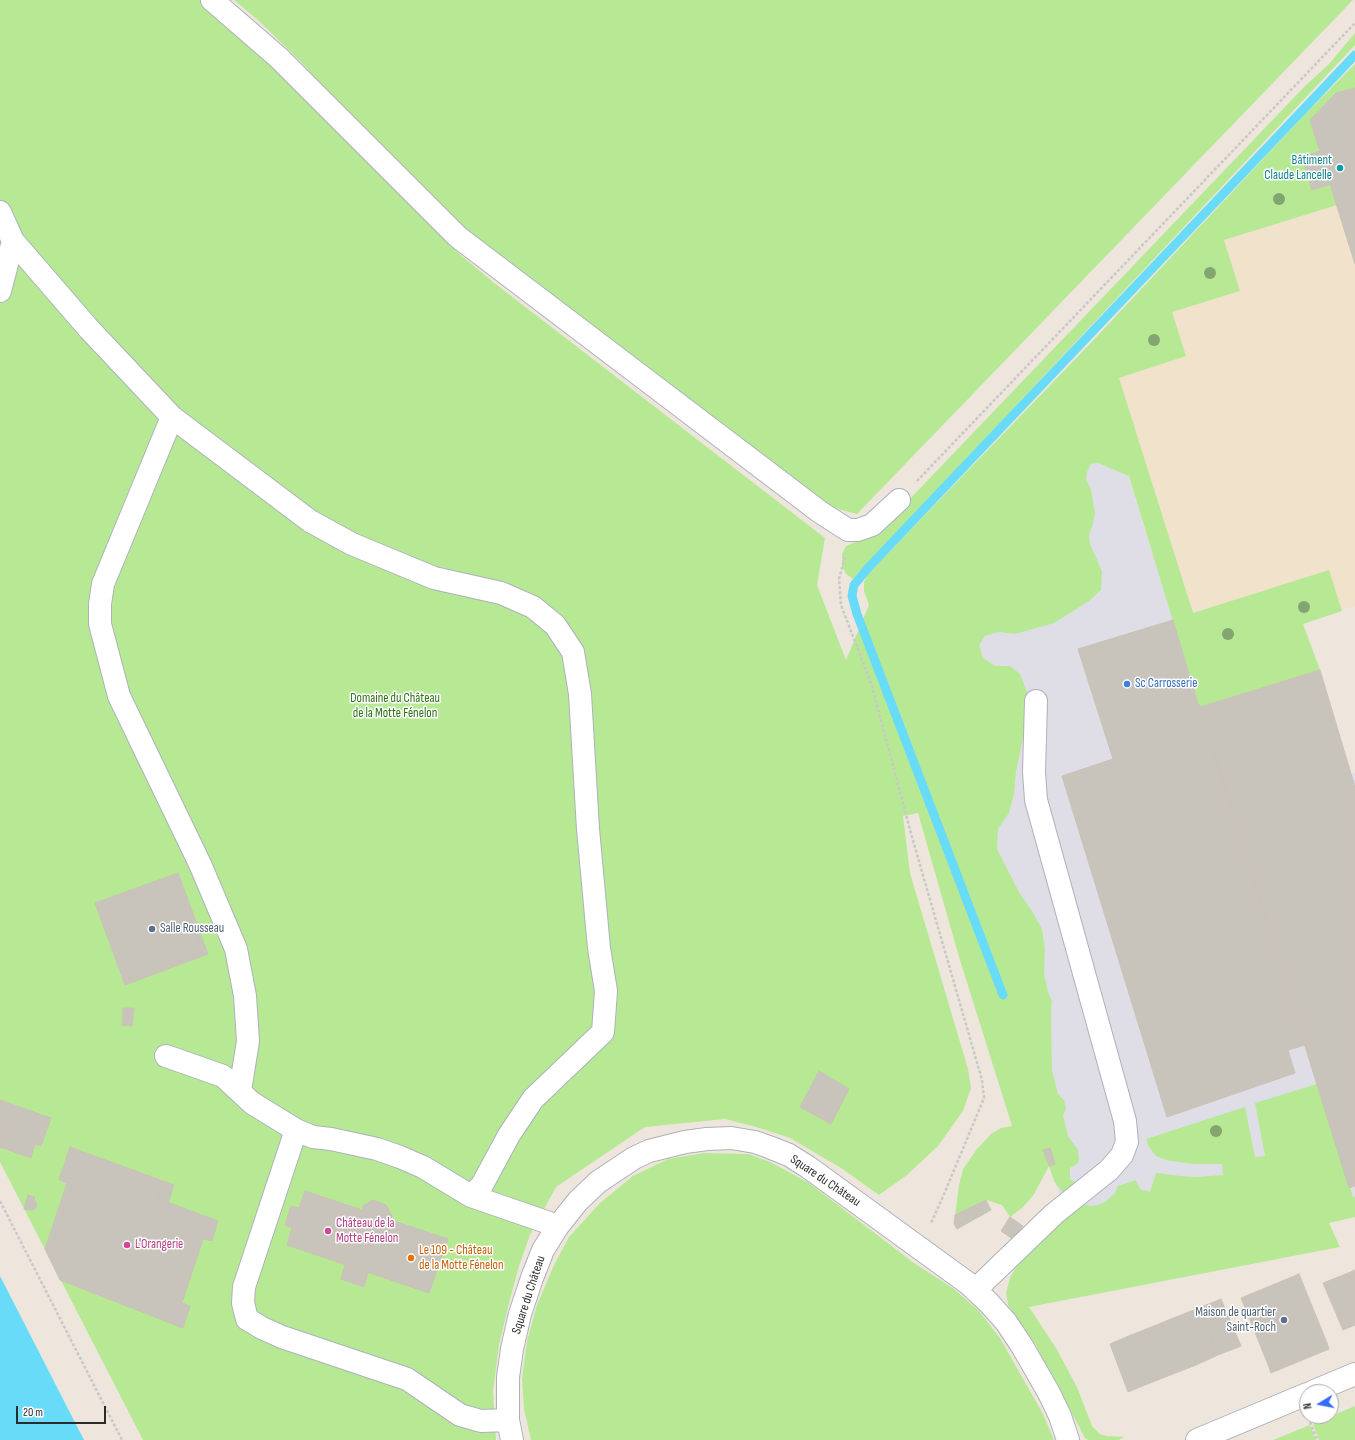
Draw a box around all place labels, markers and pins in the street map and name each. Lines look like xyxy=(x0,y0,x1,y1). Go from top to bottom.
place label: Bâtiment Claude Lancelle xyxy=(1264,153,1332,184)
marker: Bâtiment Claude Lancelle xyxy=(1335,163,1345,173)
place label: Sc Carrosserie xyxy=(1135,676,1197,692)
marker: Sc Carrosserie xyxy=(1122,679,1132,689)
place label: Salle Rousseau xyxy=(160,921,224,937)
marker: Salle Rousseau xyxy=(147,924,157,934)
place label: Château de la Motte Fénelon xyxy=(336,1216,398,1247)
marker: Château de la Motte Fénelon xyxy=(323,1226,333,1236)
place label: L'Orangerie xyxy=(135,1237,183,1253)
marker: L'Orangerie xyxy=(122,1240,132,1250)
place label: Le 109 - Château de la Motte Fénelon xyxy=(419,1243,504,1274)
marker: Le 109 - Château de la Motte Fénelon xyxy=(406,1253,416,1263)
place label: Maison de quartier Saint-Roch xyxy=(1195,1305,1276,1336)
marker: Maison de quartier Saint-Roch xyxy=(1279,1315,1289,1325)

